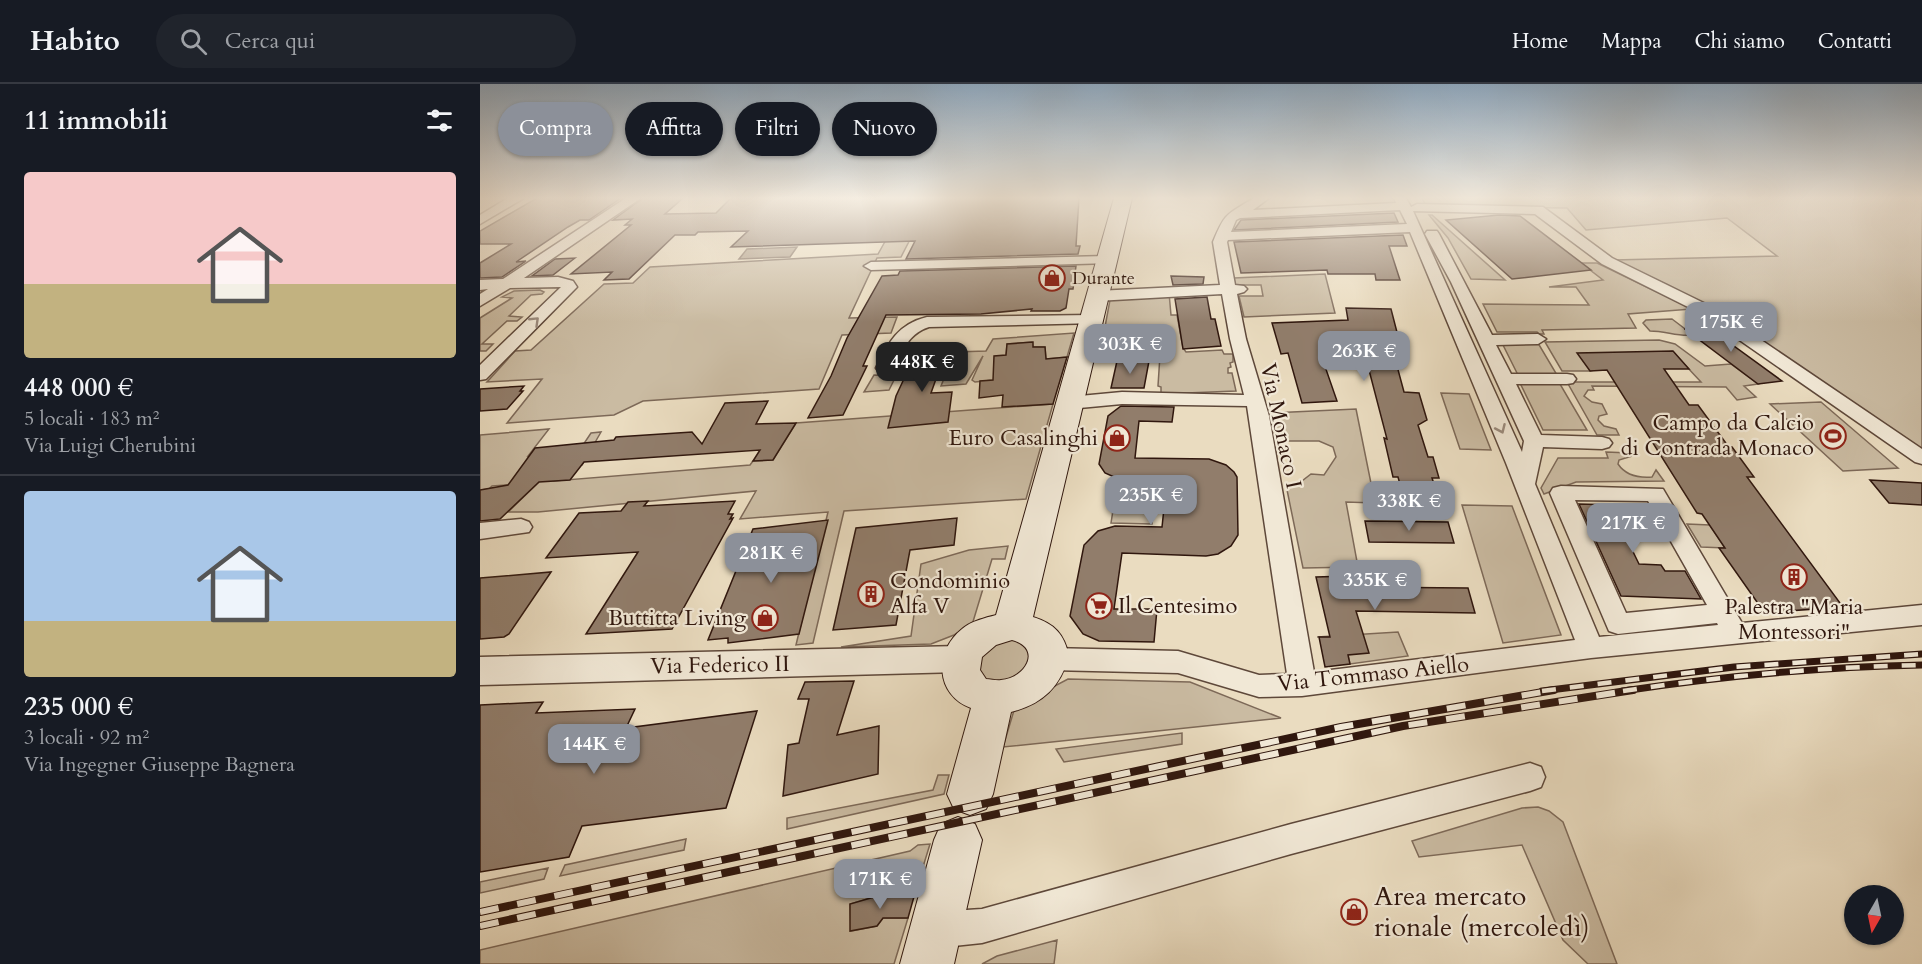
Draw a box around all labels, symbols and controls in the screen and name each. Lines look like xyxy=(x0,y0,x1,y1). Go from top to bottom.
search box xyxy=(156,14,576,68)
text: Habito xyxy=(30,22,120,60)
icon: search xyxy=(177,25,210,58)
text: Cerca qui xyxy=(225,26,315,56)
text: Home xyxy=(1512,27,1568,56)
text: Mappa xyxy=(1601,27,1662,56)
text: Chi siamo xyxy=(1695,27,1785,56)
text: Contatti xyxy=(1818,27,1892,56)
chip: Compra xyxy=(498,102,613,156)
chip: Affitta xyxy=(625,102,723,156)
chip: Filtri xyxy=(735,102,820,156)
chip: Nuovo xyxy=(832,102,937,156)
text: 11 immobili xyxy=(24,103,168,138)
icon: filters xyxy=(423,104,456,137)
icon: home xyxy=(186,211,294,319)
shop icon: Durante xyxy=(1037,263,1067,293)
place label: Durante xyxy=(1072,266,1135,291)
pin: 175K € xyxy=(1682,302,1780,353)
text: 175K € xyxy=(1699,308,1763,335)
one-way arrow xyxy=(528,317,538,328)
pin: 303K € xyxy=(1081,324,1179,375)
text: 303K € xyxy=(1098,330,1162,357)
pin: 263K € xyxy=(1315,331,1413,382)
text: 263K € xyxy=(1332,337,1396,364)
pin: 448K € xyxy=(873,342,971,393)
text: 448K € xyxy=(890,348,954,375)
street label: Via Monaco I xyxy=(1253,360,1309,492)
text: 448 000 € xyxy=(24,370,133,405)
text: 5 locali · 183 m² xyxy=(24,405,160,432)
place label: Campo da Calcio di Contrada Monaco xyxy=(1621,408,1814,463)
sports icon: Campo da Calcio di Contrada Monaco xyxy=(1818,421,1848,451)
place label: Euro Casalinghi xyxy=(948,423,1098,453)
shop icon: Euro Casalinghi xyxy=(1102,423,1132,453)
one-way arrow xyxy=(1494,423,1506,434)
text: Via Luigi Cherubini xyxy=(24,432,196,459)
pin: 235K € xyxy=(1102,475,1200,526)
text: 235K € xyxy=(1119,481,1183,508)
pin: 338K € xyxy=(1360,481,1458,532)
text: 338K € xyxy=(1377,487,1441,514)
pin: 217K € xyxy=(1584,503,1682,554)
text: 217K € xyxy=(1601,509,1665,536)
icon: home xyxy=(186,530,294,638)
pin: 281K € xyxy=(722,533,820,584)
text: 281K € xyxy=(739,539,803,566)
pin: 335K € xyxy=(1326,560,1424,611)
building icon: Palestra "Maria Montessori" xyxy=(1779,562,1809,592)
place label: Condominio Alfa V xyxy=(890,566,1010,621)
text: 335K € xyxy=(1343,566,1407,593)
building icon: Condominio Alfa V xyxy=(856,579,886,609)
supermarket icon: Il Centesimo xyxy=(1084,591,1114,621)
place label: Il Centesimo xyxy=(1118,591,1237,621)
place label: Palestra "Maria Montessori" xyxy=(1725,592,1864,647)
place label: Buttitta Living xyxy=(608,603,747,633)
shop icon: Buttitta Living xyxy=(750,603,780,633)
street label: Via Federico II xyxy=(650,649,790,681)
street label: Via Tommaso Aiello xyxy=(1276,649,1470,699)
text: 235 000 € xyxy=(24,689,133,724)
text: 3 locali · 92 m² xyxy=(24,724,149,751)
pin: 144K € xyxy=(545,724,643,775)
text: 144K € xyxy=(562,730,626,757)
text: Via Ingegner Giuseppe Bagnera xyxy=(24,751,295,778)
pin: 171K € xyxy=(831,859,929,910)
text: 171K € xyxy=(848,865,912,892)
place label: Area mercato rionale (mercoledì) xyxy=(1374,878,1590,946)
north arrow xyxy=(1844,885,1904,945)
map controls xyxy=(1844,885,1904,945)
shop icon: Area mercato rionale (mercoledì) xyxy=(1339,897,1369,927)

